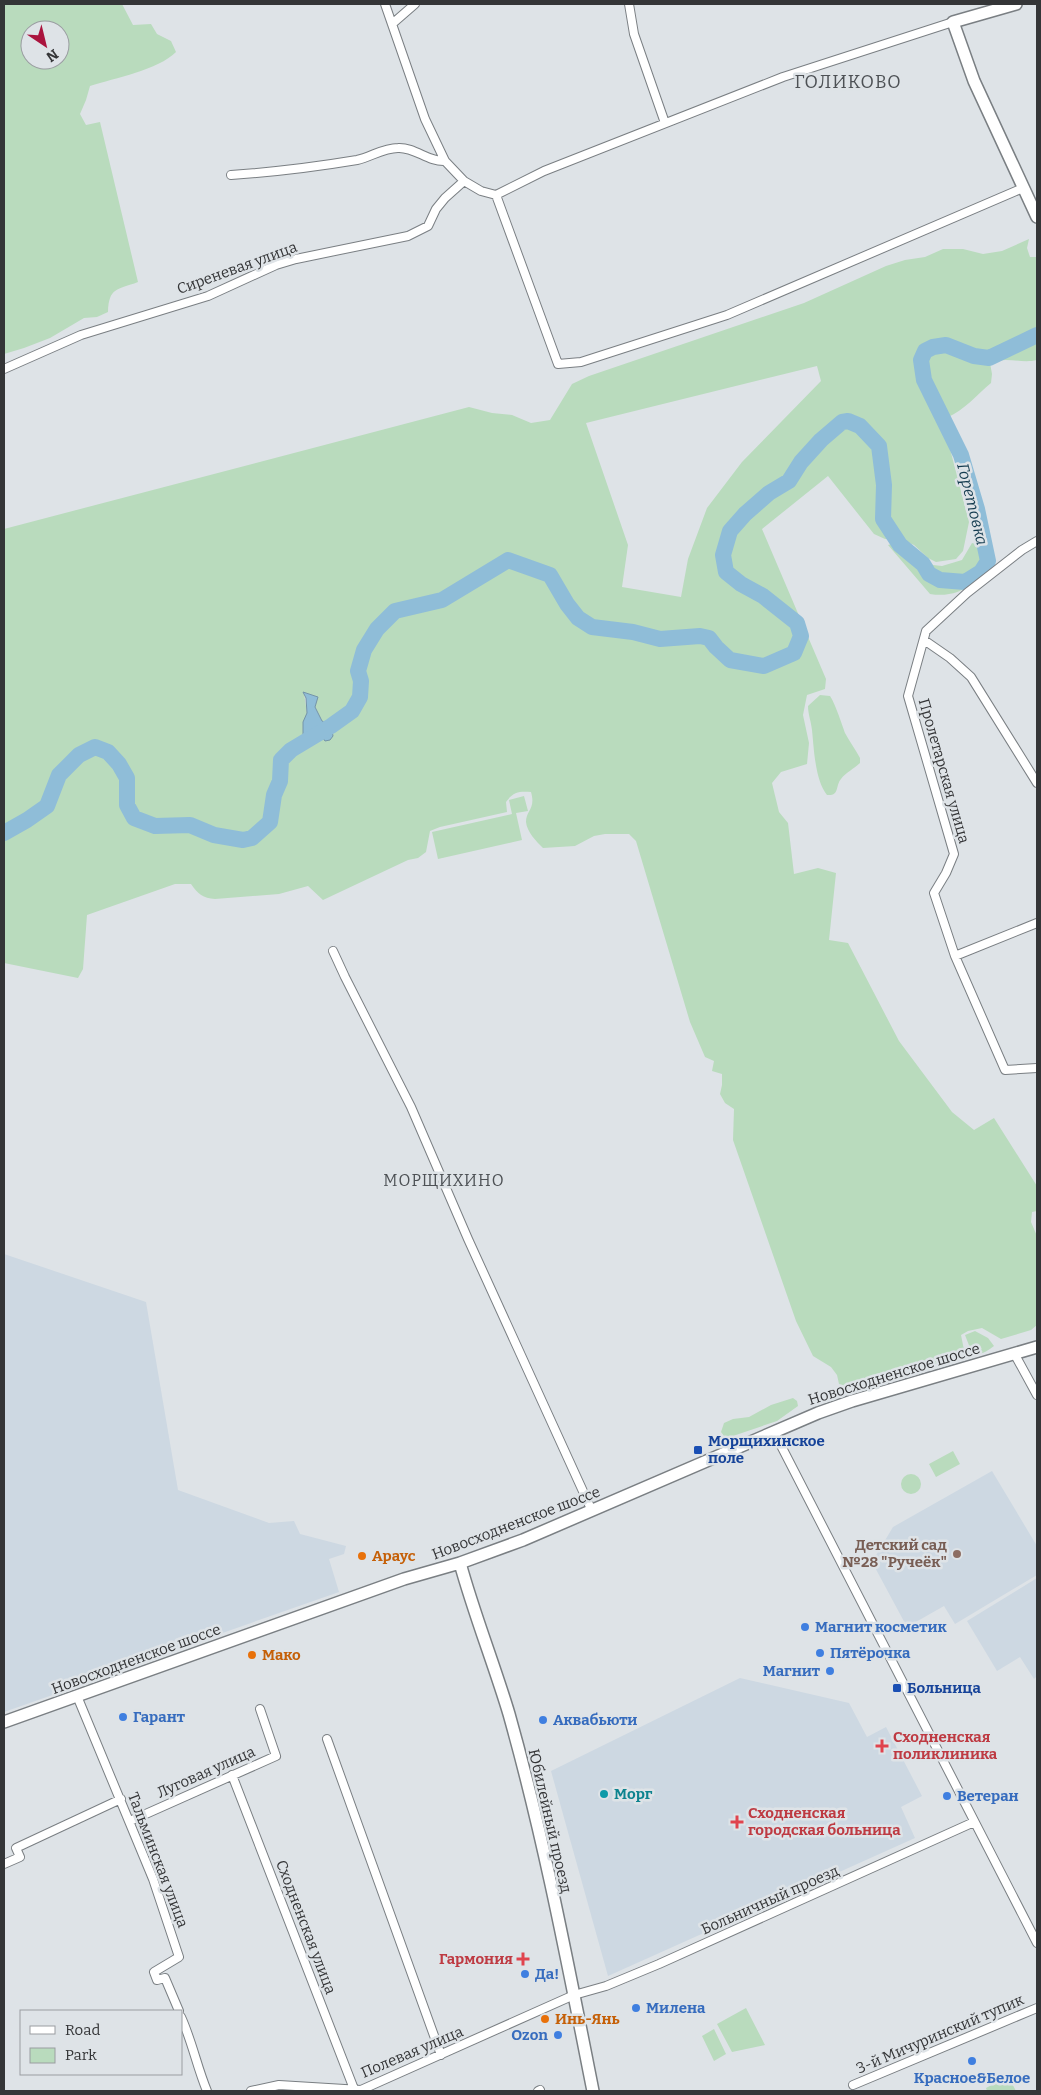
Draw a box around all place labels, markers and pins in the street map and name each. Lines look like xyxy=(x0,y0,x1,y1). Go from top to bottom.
place label: Морщихинское поле xyxy=(708,1432,825,1467)
marker: Морщихинское поле xyxy=(692,1444,704,1456)
place label: Детский сад №28 "Ручеёк" xyxy=(842,1536,947,1571)
place label: Араус xyxy=(372,1547,416,1565)
marker: Детский сад №28 "Ручеёк" xyxy=(951,1548,963,1560)
marker: Араус xyxy=(356,1550,368,1562)
place label: Магнит косметик xyxy=(815,1618,948,1636)
marker: Магнит косметик xyxy=(799,1621,811,1633)
place label: Пятёрочка xyxy=(830,1644,911,1662)
place label: Мако xyxy=(262,1646,301,1664)
marker: Пятёрочка xyxy=(814,1647,826,1659)
marker: Мако xyxy=(246,1649,258,1661)
place label: Магнит xyxy=(763,1662,821,1680)
marker: Магнит xyxy=(824,1665,836,1677)
place label: Больница xyxy=(907,1679,981,1697)
marker: Больница xyxy=(891,1682,903,1694)
place label: Гарант xyxy=(133,1708,186,1726)
marker: Гарант xyxy=(117,1711,129,1723)
place label: Аквабьюти xyxy=(553,1711,637,1729)
marker: Аквабьюти xyxy=(537,1714,549,1726)
place label: Сходненская поликлиника xyxy=(893,1728,998,1763)
marker: Сходненская поликлиника xyxy=(875,1739,889,1753)
place label: Морг xyxy=(614,1785,653,1803)
place label: Ветеран xyxy=(957,1787,1019,1805)
marker: Морг xyxy=(598,1788,610,1800)
marker: Ветеран xyxy=(941,1790,953,1802)
place label: Сходненская городская больница xyxy=(748,1804,901,1839)
marker: Сходненская городская больница xyxy=(730,1815,744,1829)
place label: Гармония xyxy=(439,1950,513,1968)
marker: Гармония xyxy=(517,1953,529,1965)
place label: Да! xyxy=(535,1965,559,1983)
marker: Да! xyxy=(519,1968,531,1980)
place label: Милена xyxy=(646,1999,706,2017)
marker: Милена xyxy=(630,2002,642,2014)
place label: Инь-Янь xyxy=(555,2010,620,2028)
marker: Инь-Янь xyxy=(539,2013,551,2025)
place label: Ozon xyxy=(511,2026,548,2044)
marker: Ozon xyxy=(552,2029,564,2041)
marker: Красное&Белое xyxy=(966,2055,978,2067)
place label: Красное&Белое xyxy=(914,2069,1030,2087)

